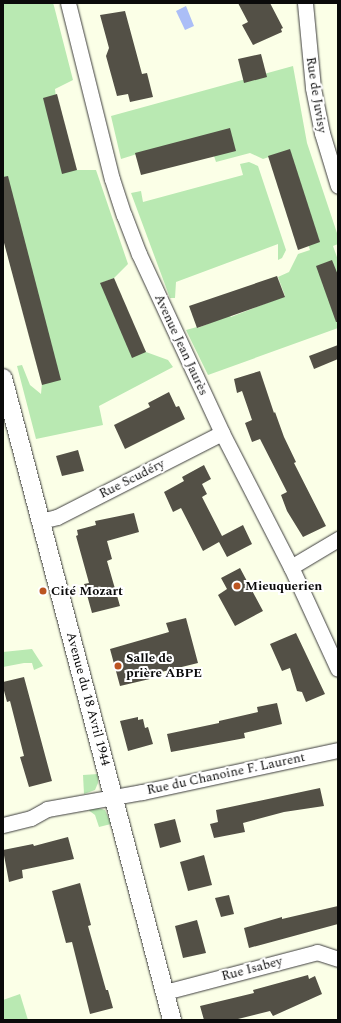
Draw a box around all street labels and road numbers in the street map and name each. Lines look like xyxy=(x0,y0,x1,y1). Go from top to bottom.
street label: Rue de Juvisy xyxy=(302,56,330,134)
street label: Avenue Jean Jaurès xyxy=(151,292,211,398)
street label: Rue Scudéry xyxy=(97,456,167,502)
street label: Avenue du 18 Avril 1944 xyxy=(63,630,113,768)
street label: Rue du Chanoine F. Laurent xyxy=(145,750,307,798)
street label: Rue Isabey xyxy=(220,953,284,985)

